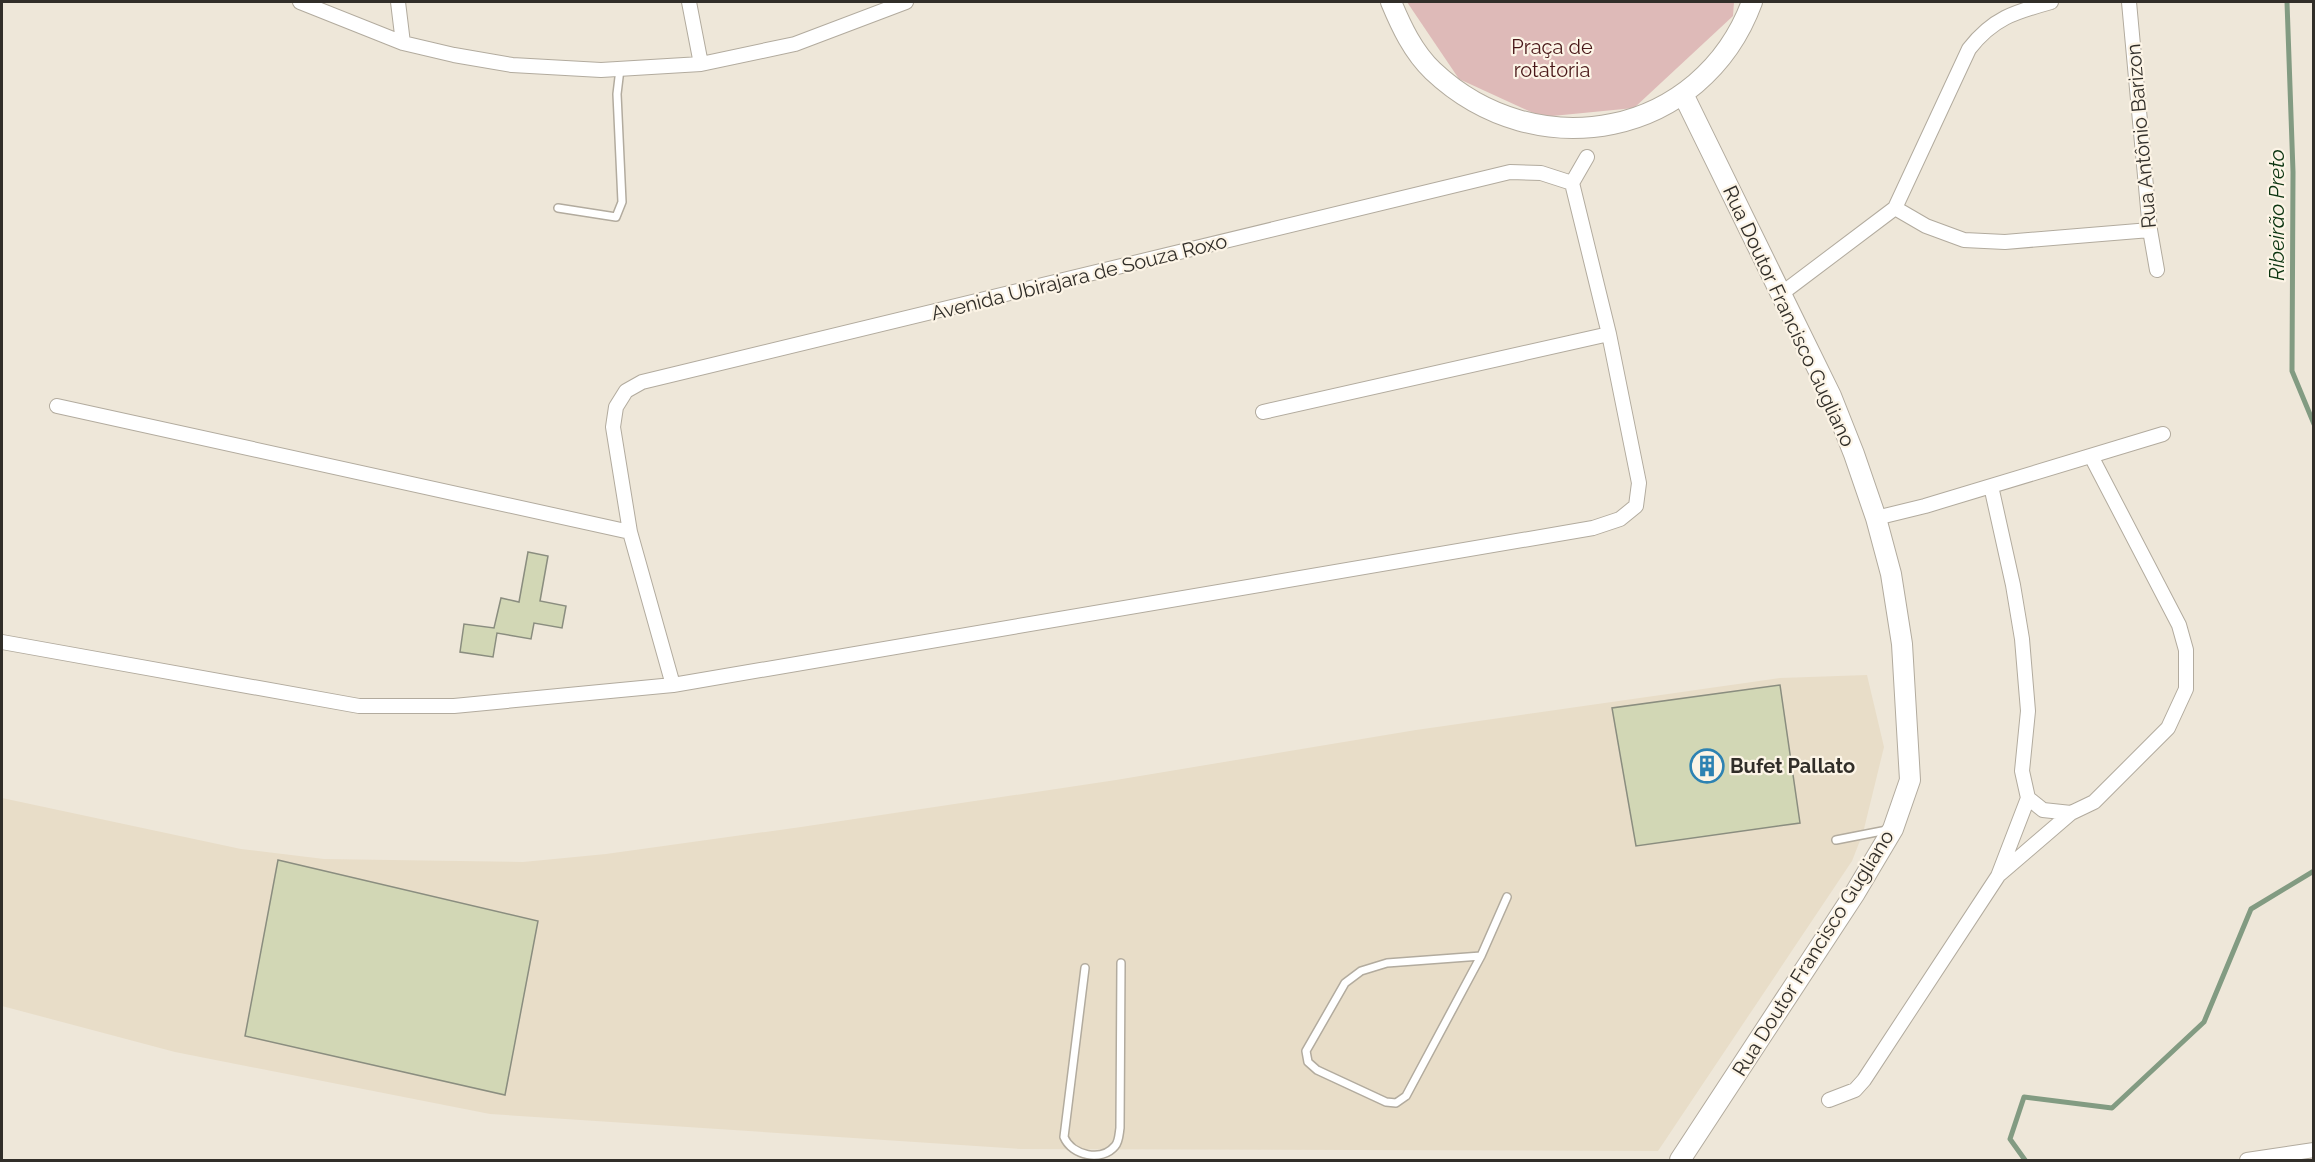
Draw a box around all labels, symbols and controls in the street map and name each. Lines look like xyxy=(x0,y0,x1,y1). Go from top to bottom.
park label: Praça de rotatoria xyxy=(1511,35,1593,82)
street label: Rua Antônio Barizon xyxy=(2121,43,2161,229)
water label: Ribeirão Preto xyxy=(2264,149,2289,281)
street label: Rua Doutor Francisco Gugliano xyxy=(1718,182,1860,450)
street label: Avenida Ubirajara de Souza Roxo xyxy=(929,229,1229,325)
building icon: Bufet Pallato xyxy=(1689,748,1725,784)
place label: Bufet Pallato xyxy=(1730,754,1855,778)
street label: Rua Doutor Francisco Gugliano xyxy=(1727,826,1899,1080)

